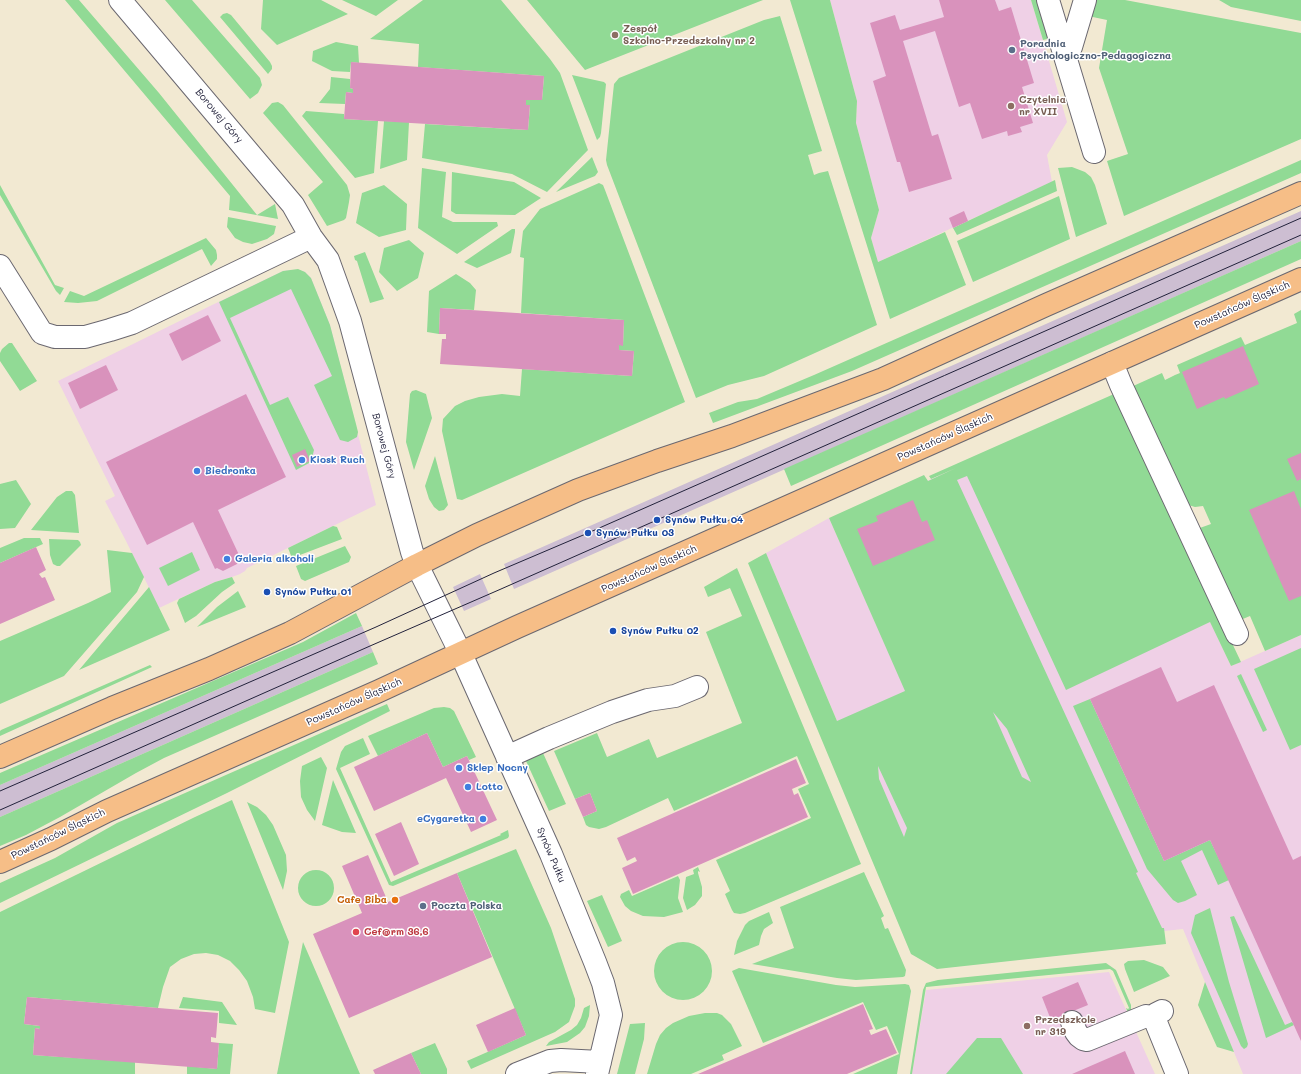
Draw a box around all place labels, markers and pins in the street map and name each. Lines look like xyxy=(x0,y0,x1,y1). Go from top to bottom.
place label: Zespół Szkolno-Przedszkolny nr 2 xyxy=(623,23,755,46)
marker: Zespół Szkolno-Przedszkolny nr 2 xyxy=(610,30,620,40)
place label: Poradnia Psychologiczno-Pedagogiczna xyxy=(1020,38,1171,62)
marker: Poradnia Psychologiczno-Pedagogiczna xyxy=(1007,45,1017,55)
place label: Czytelnia nr XVII xyxy=(1019,94,1066,118)
marker: Czytelnia nr XVII xyxy=(1006,101,1016,111)
place label: Kiosk Ruch xyxy=(310,454,364,466)
marker: Kiosk Ruch xyxy=(297,455,307,465)
place label: Biedronka xyxy=(205,465,256,477)
marker: Biedronka xyxy=(192,466,202,476)
place label: Synów Pułku 04 xyxy=(665,514,743,526)
marker: Synów Pułku 04 xyxy=(652,515,662,525)
place label: Synów Pułku 03 xyxy=(596,527,674,539)
marker: Synów Pułku 03 xyxy=(583,528,593,538)
place label: Galeria alkoholi xyxy=(235,553,314,565)
marker: Galeria alkoholi xyxy=(222,554,232,564)
place label: Synów Pułku 01 xyxy=(275,586,352,598)
marker: Synów Pułku 01 xyxy=(262,587,272,597)
place label: Synów Pułku 02 xyxy=(621,625,699,637)
marker: Synów Pułku 02 xyxy=(608,626,618,636)
place label: Sklep Nocny xyxy=(467,762,528,774)
marker: Sklep Nocny xyxy=(454,763,464,773)
place label: Lotto xyxy=(476,781,503,793)
marker: Lotto xyxy=(463,782,473,792)
place label: eCygaretka xyxy=(417,813,475,825)
marker: eCygaretka xyxy=(478,814,488,824)
place label: Cafe Biba xyxy=(337,894,387,906)
marker: Cafe Biba xyxy=(390,895,400,905)
place label: Poczta Polska xyxy=(431,900,502,912)
marker: Poczta Polska xyxy=(418,901,428,911)
place label: Cef@rm 36,6 xyxy=(364,926,429,938)
marker: Cef@rm 36,6 xyxy=(351,927,361,937)
place label: Przedszkole nr 319 xyxy=(1035,1014,1096,1038)
marker: Przedszkole nr 319 xyxy=(1022,1021,1032,1031)

